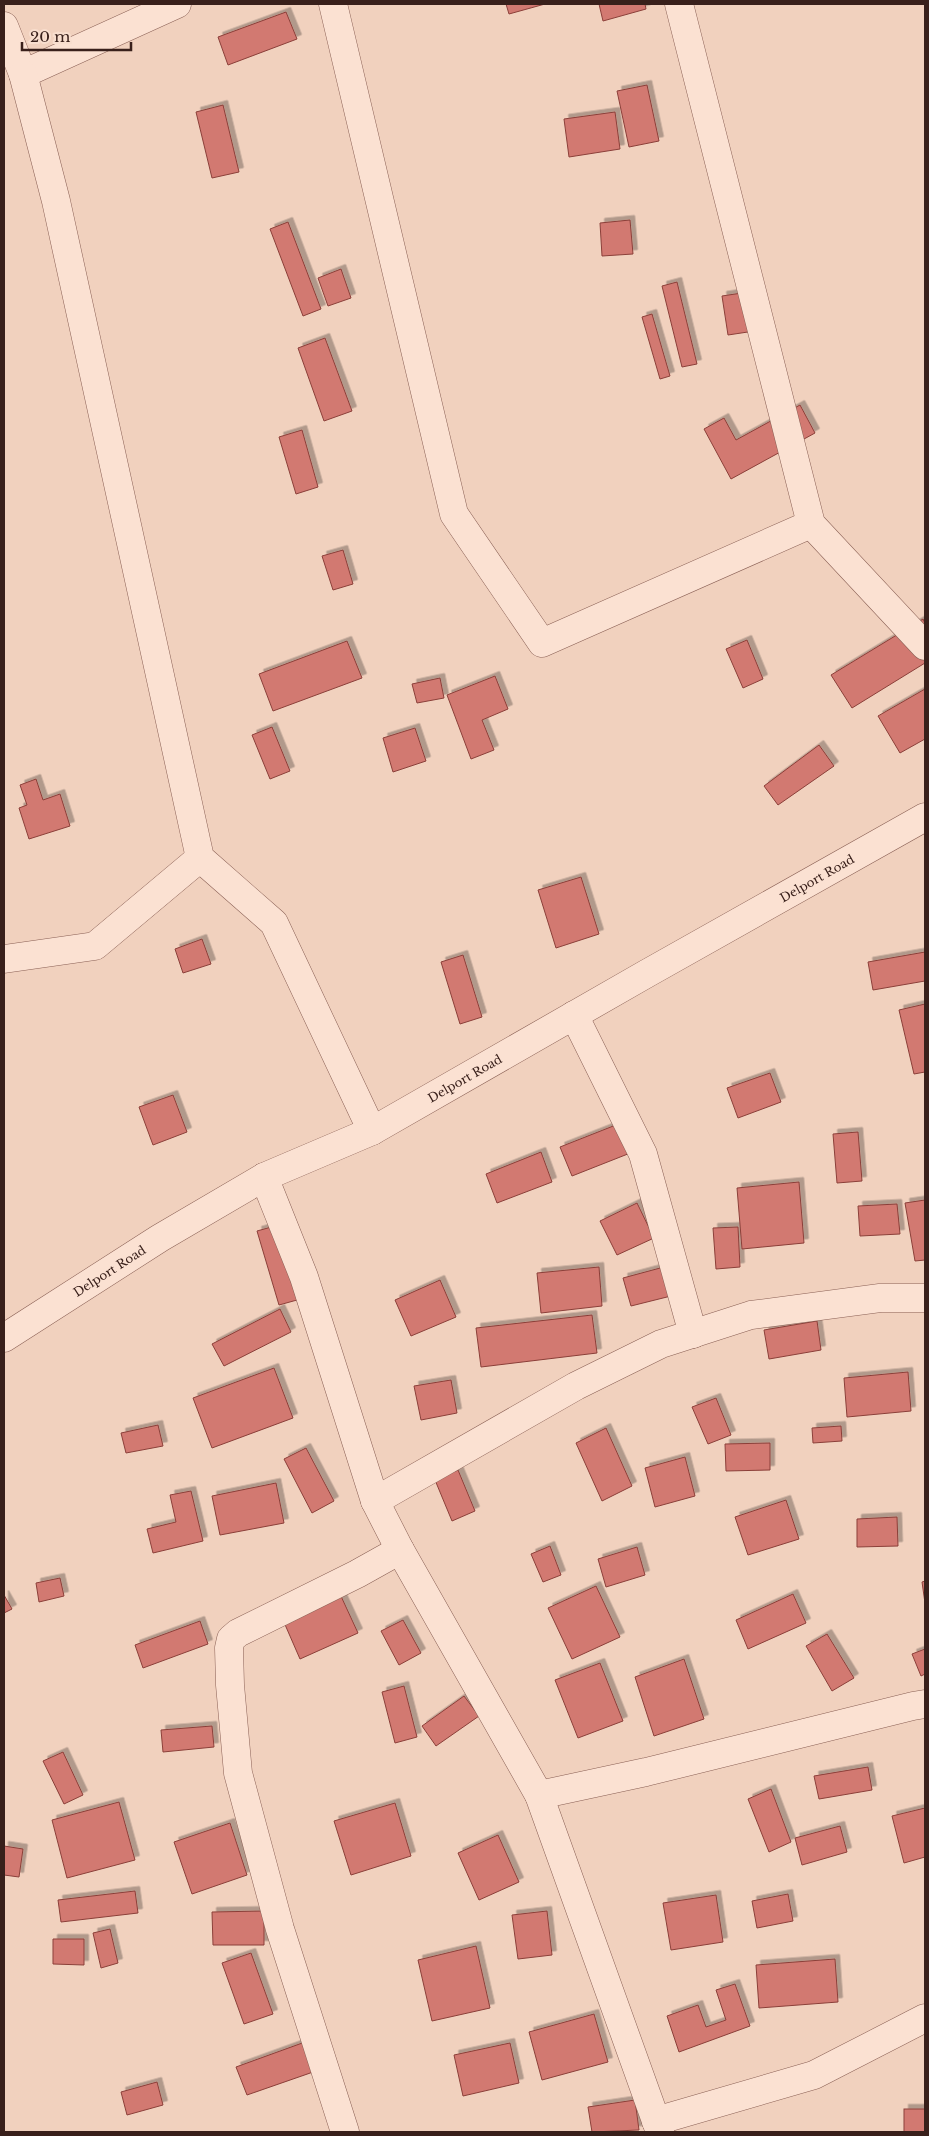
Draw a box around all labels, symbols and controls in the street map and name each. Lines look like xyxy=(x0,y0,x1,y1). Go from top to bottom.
scale bar xyxy=(22,20,131,52)
text: 20 m xyxy=(30,27,70,46)
street label: Delport Road xyxy=(777,851,857,905)
street label: Delport Road xyxy=(425,1051,504,1105)
street label: Delport Road xyxy=(70,1242,148,1299)

